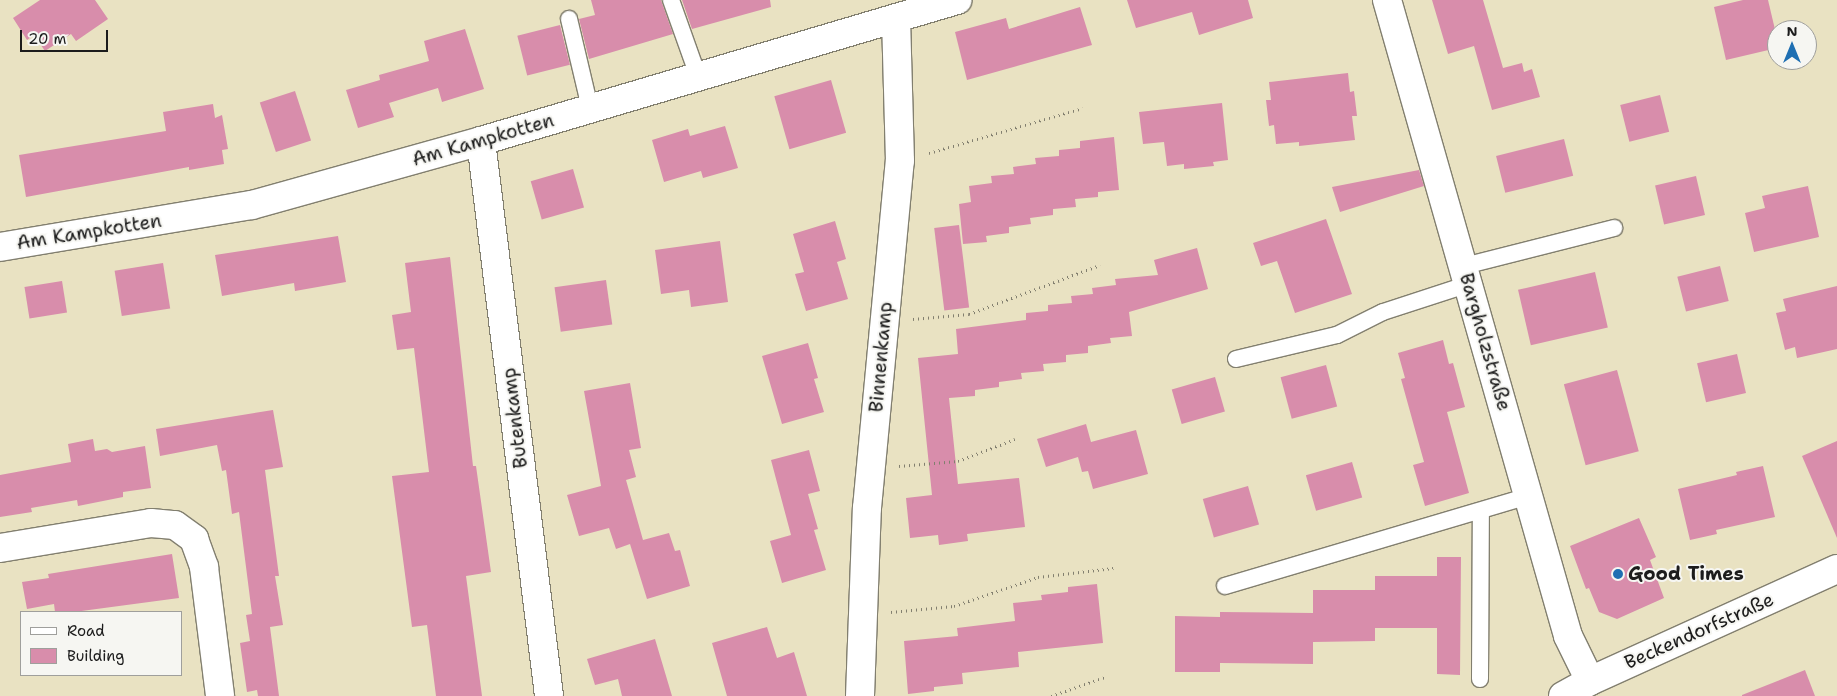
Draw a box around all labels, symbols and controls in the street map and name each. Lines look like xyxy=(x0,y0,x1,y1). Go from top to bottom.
scale bar xyxy=(22,20,110,52)
north arrow xyxy=(1767,20,1817,70)
text: N xyxy=(1786,22,1798,40)
text: 20 m xyxy=(28,29,67,49)
street label: Am Kampkotten xyxy=(410,109,556,171)
street label: Am Kampkotten xyxy=(15,209,163,255)
street label: Bargholzstraße xyxy=(1454,271,1516,413)
street label: Binnenkamp xyxy=(865,301,897,413)
street label: Butenkamp xyxy=(498,366,532,470)
place label: Good Times xyxy=(1628,563,1744,585)
marker: Good Times xyxy=(1612,568,1624,580)
street label: Beckendorfstraße xyxy=(1621,588,1777,674)
legend xyxy=(20,611,182,676)
text: Road xyxy=(67,621,105,641)
text: Building xyxy=(67,646,124,666)

